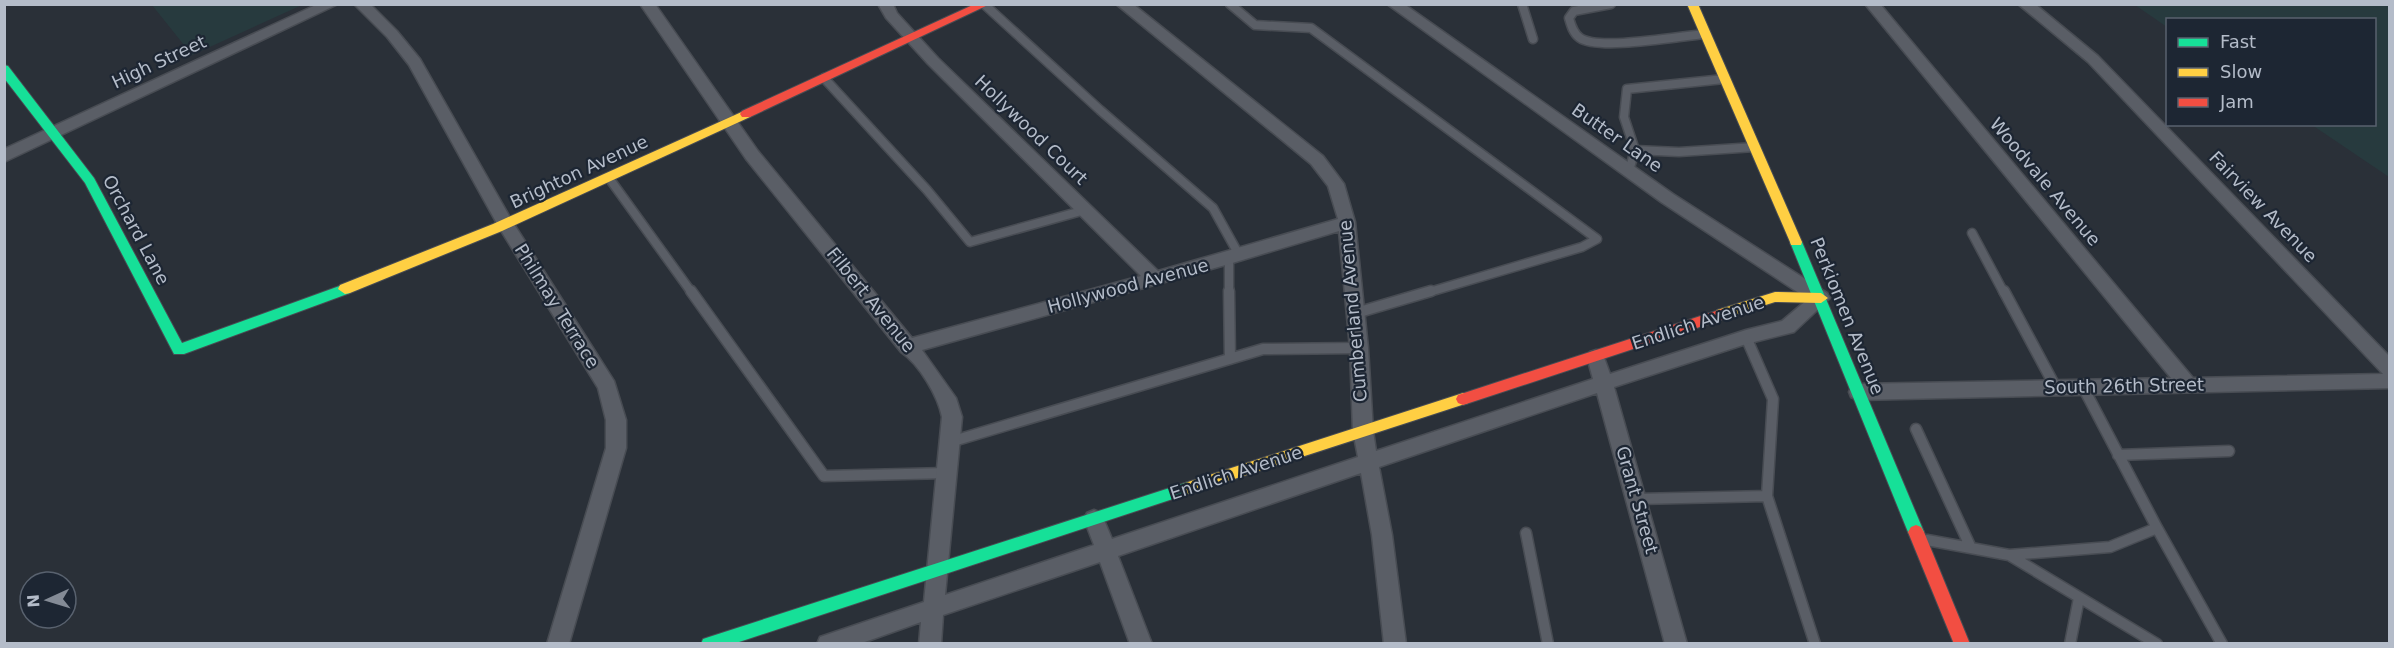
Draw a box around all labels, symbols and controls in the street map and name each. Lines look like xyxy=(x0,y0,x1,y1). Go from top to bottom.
legend xyxy=(2166,18,2376,126)
street label: High Street xyxy=(108,31,209,93)
text: Fast xyxy=(2220,31,2256,52)
text: Slow xyxy=(2220,61,2262,82)
street label: Hollywood Court xyxy=(971,70,1092,189)
text: Jam xyxy=(2219,91,2254,112)
street label: Butter Lane xyxy=(1568,99,1667,176)
street label: Woodvale Avenue xyxy=(1986,113,2105,250)
street label: Brighton Avenue xyxy=(507,130,651,213)
street label: Fairview Avenue xyxy=(2205,147,2322,267)
street label: Orchard Lane xyxy=(99,171,174,288)
street label: Cumberland Avenue xyxy=(1334,219,1371,403)
street label: Perkiomen Avenue xyxy=(1806,234,1889,398)
street label: Philmay Terrace xyxy=(511,240,604,372)
street label: Filbert Avenue xyxy=(823,243,920,356)
street label: Hollywood Avenue xyxy=(1045,254,1211,317)
street label: Endlich Avenue xyxy=(1629,291,1767,354)
street label: South 26th Street xyxy=(2044,374,2204,397)
street label: Endlich Avenue xyxy=(1167,441,1305,504)
street label: Grant Street xyxy=(1612,443,1663,556)
north arrow xyxy=(18,570,78,630)
text: N xyxy=(24,594,43,608)

